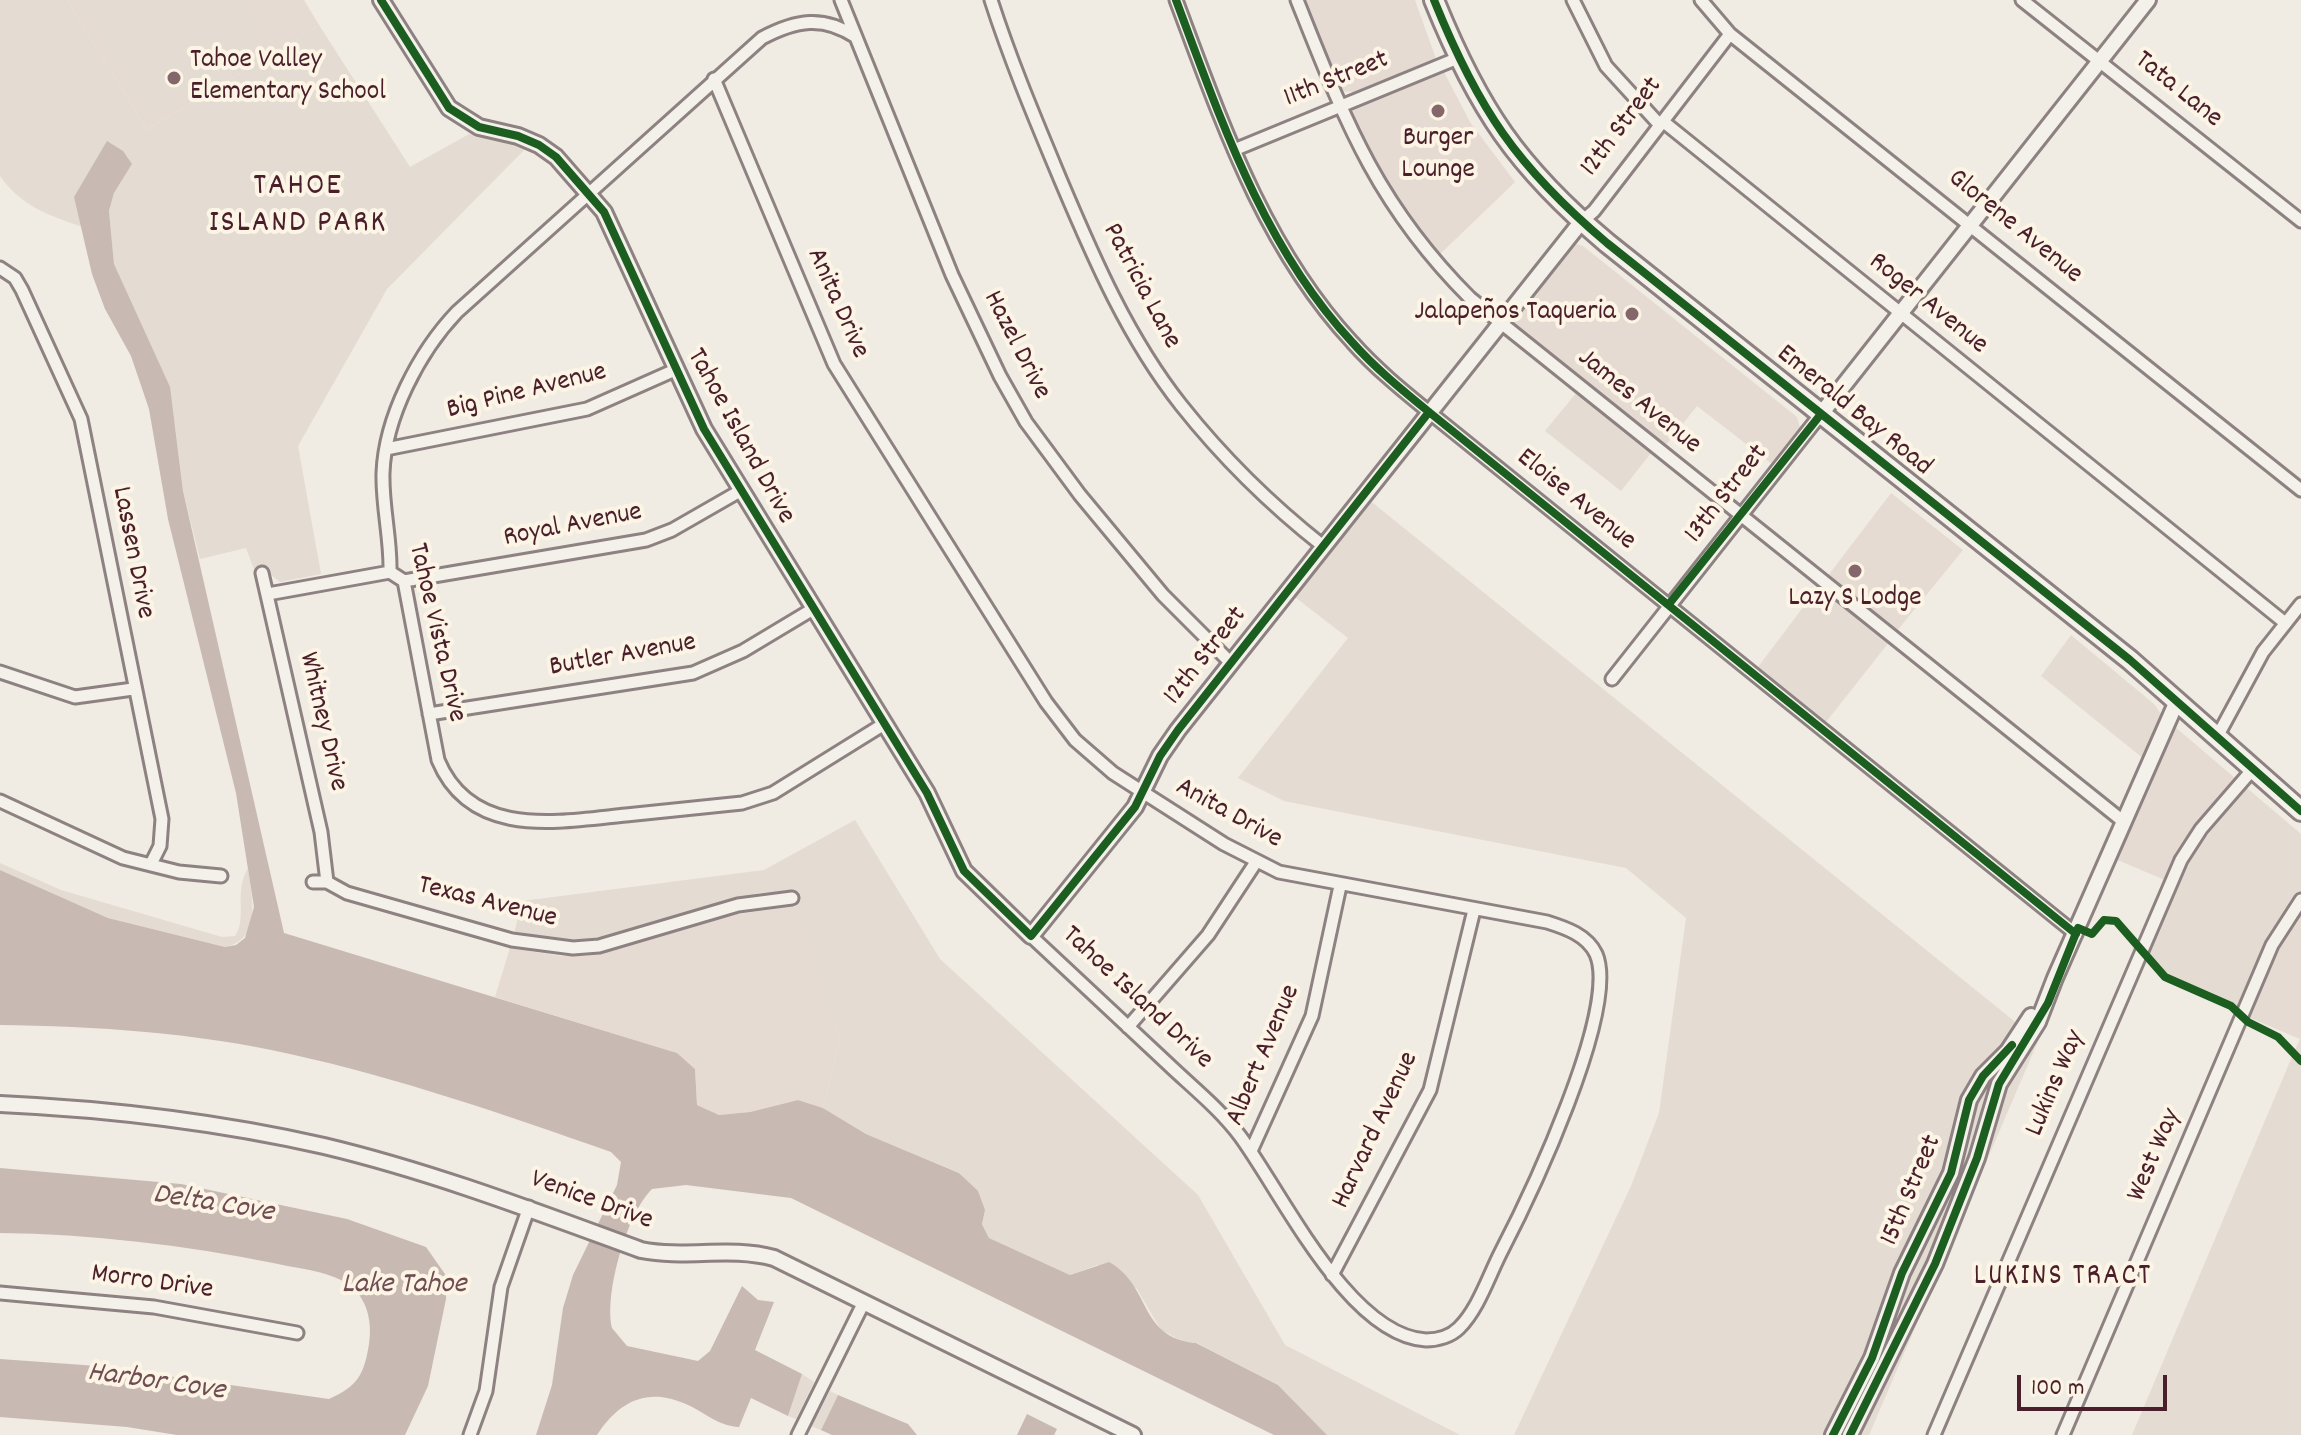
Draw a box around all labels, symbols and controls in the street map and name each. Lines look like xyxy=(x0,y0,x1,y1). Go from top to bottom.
place label: Tahoe Valley Elementary School xyxy=(190,45,386,111)
street label: 11th Street xyxy=(1280,45,1394,117)
street label: Tata Lane xyxy=(2126,45,2228,137)
marker: Tahoe Valley Elementary School xyxy=(165,69,183,87)
street label: 12th Street xyxy=(1575,72,1671,184)
marker: Burger Lounge xyxy=(1429,102,1447,120)
place label: Burger Lounge xyxy=(1401,123,1475,189)
street label: Glorene Avenue xyxy=(1940,163,2088,293)
district label: TAHOE ISLAND PARK xyxy=(209,170,387,245)
street label: Patricia Lane xyxy=(1093,218,1187,356)
street label: Anita Drive xyxy=(797,244,875,364)
street label: Roger Avenue xyxy=(1860,247,1994,363)
street label: Hazel Drive xyxy=(973,286,1057,406)
place label: Jalapeños Taqueria xyxy=(1414,297,1616,331)
marker: Jalapeños Taqueria xyxy=(1623,305,1641,323)
street label: Emerald Bay Road xyxy=(1768,339,1938,485)
street label: James Avenue xyxy=(1569,343,1707,463)
street label: Tahoe Island Drive xyxy=(677,344,801,530)
street label: Big Pine Avenue xyxy=(444,357,610,429)
street label: 13th Street xyxy=(1679,439,1777,551)
street label: Eloise Avenue xyxy=(1508,443,1642,559)
street label: Lassen Drive xyxy=(102,484,160,622)
street label: Royal Avenue xyxy=(501,497,645,557)
street label: Tahoe Vista Drive xyxy=(398,540,472,726)
marker: Lazy S Lodge xyxy=(1846,562,1864,580)
place label: Lazy S Lodge xyxy=(1788,583,1922,617)
street label: 12th Street xyxy=(1158,601,1256,713)
street label: Butler Avenue xyxy=(547,628,699,686)
street label: Whitney Drive xyxy=(289,649,353,795)
street label: Anita Drive xyxy=(1169,772,1287,858)
street label: Texas Avenue xyxy=(414,871,560,937)
street label: Tahoe Island Drive xyxy=(1053,920,1219,1078)
street label: Albert Avenue xyxy=(1220,980,1310,1132)
street label: Lukins Way xyxy=(2020,1026,2094,1142)
street label: Harvard Avenue xyxy=(1326,1047,1428,1215)
street label: West Way xyxy=(2121,1105,2191,1207)
street label: 15th Street xyxy=(1875,1131,1951,1251)
street label: Venice Drive xyxy=(525,1164,657,1240)
water label: Delta Cove xyxy=(150,1179,276,1233)
street label: Morro Drive xyxy=(89,1259,215,1309)
district label: LUKINS TRACT xyxy=(1974,1261,2152,1297)
water label: Lake Tahoe xyxy=(341,1269,467,1305)
water label: Harbor Cove xyxy=(85,1357,227,1411)
scale bar xyxy=(2021,1359,2171,1409)
text: 100 m xyxy=(2031,1372,2084,1406)

